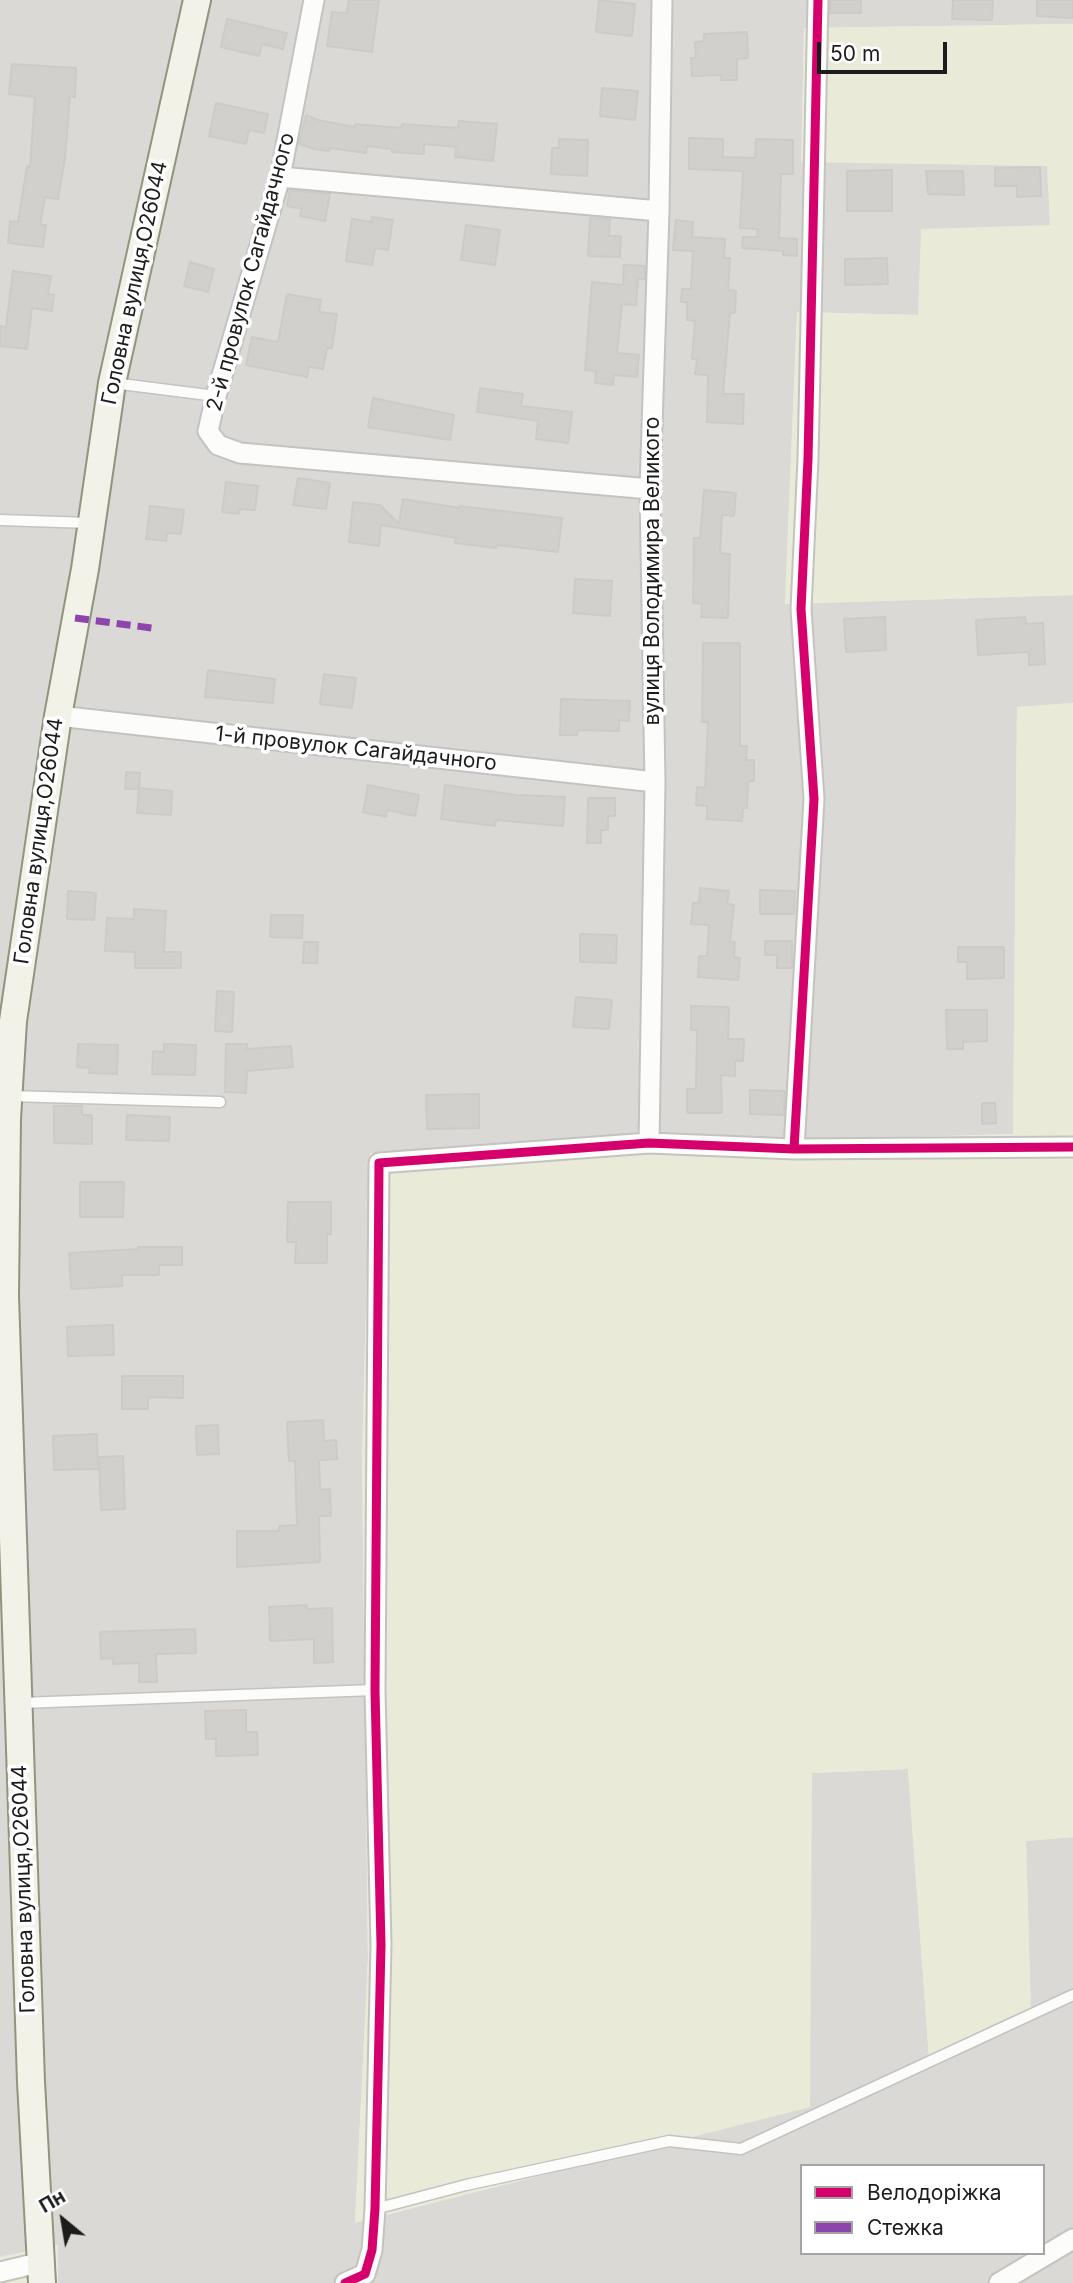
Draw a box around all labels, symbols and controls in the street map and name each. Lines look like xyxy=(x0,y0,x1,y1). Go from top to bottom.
scale bar xyxy=(821,28,950,72)
text: 50 m xyxy=(830,41,880,66)
street label: 2-й провулок Сагайдачного xyxy=(202,130,300,414)
street label: Головна вулиця,О26044 xyxy=(97,159,173,407)
street label: вулиця Володимира Великого xyxy=(640,417,666,725)
street label: Головна вулиця,О26044 xyxy=(9,716,69,966)
street label: 1-й провулок Сагайдачного xyxy=(214,722,498,776)
street label: Головна вулиця,О26044 xyxy=(7,1764,41,2014)
legend xyxy=(800,2164,1045,2255)
text: Велодоріжка xyxy=(867,2180,1002,2205)
north arrow xyxy=(28,2185,98,2255)
text: Пн xyxy=(35,2185,69,2218)
text: Стежка xyxy=(867,2215,944,2240)

